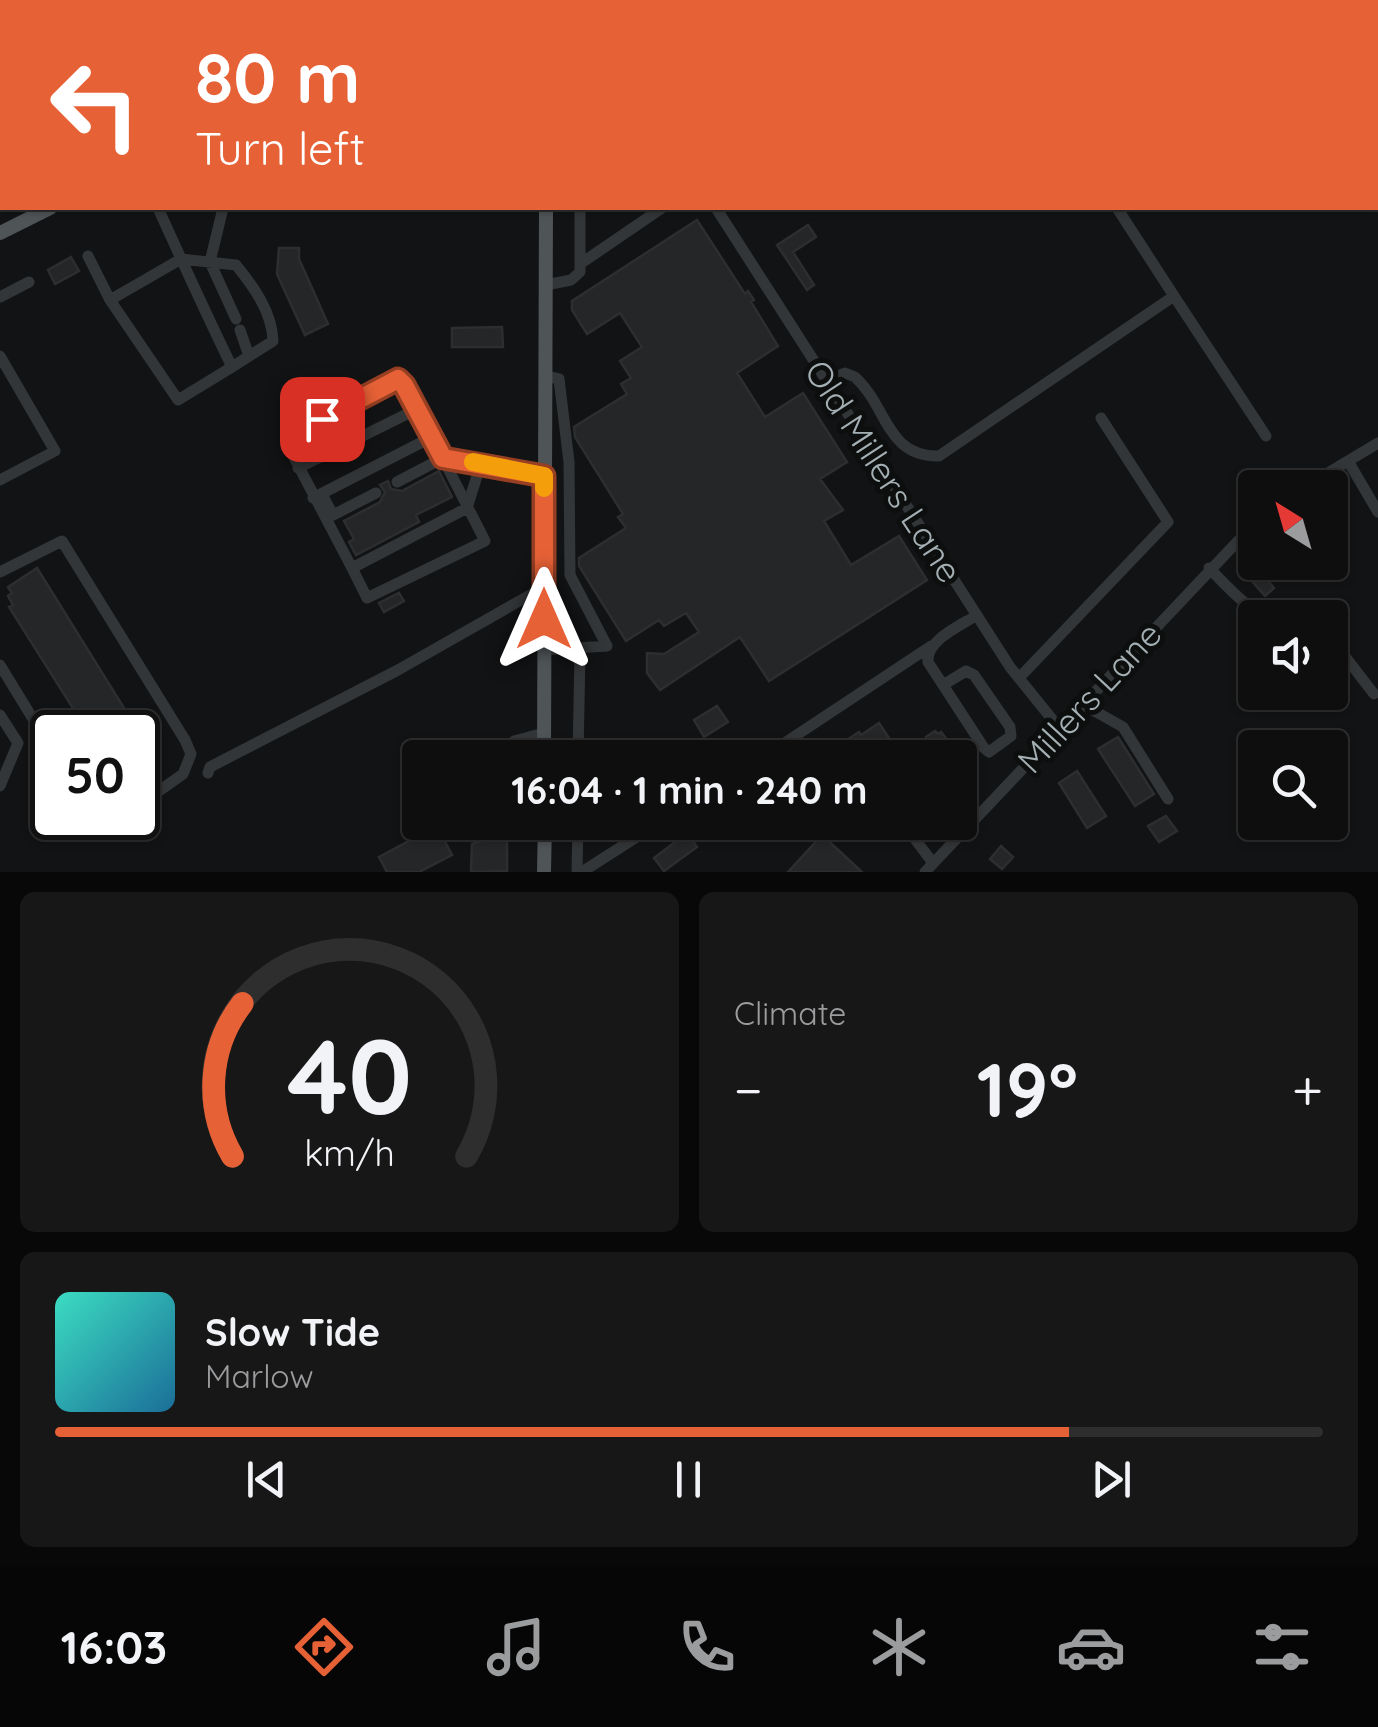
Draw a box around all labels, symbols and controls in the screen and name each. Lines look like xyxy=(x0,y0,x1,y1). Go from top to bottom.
text: 80 m xyxy=(195,33,360,121)
icon: left xyxy=(30,40,160,170)
text: Turn left xyxy=(195,120,365,176)
street label: Old Millers Lane xyxy=(796,351,972,591)
pin xyxy=(280,377,365,462)
icon: arrive xyxy=(295,392,350,447)
north arrow xyxy=(1238,470,1348,580)
map controls xyxy=(1238,470,1348,840)
position arrow xyxy=(492,567,596,671)
button: sound xyxy=(1238,600,1348,710)
street label: Millers Lane xyxy=(1008,612,1170,782)
speed limit sign: 50 xyxy=(30,710,160,840)
button: search xyxy=(1238,730,1348,840)
text: 16:04 · 1 min · 240 m xyxy=(511,766,868,814)
text: Climate xyxy=(734,993,846,1033)
text: 40 xyxy=(287,1010,412,1140)
text: 19° xyxy=(977,1042,1078,1136)
text: − xyxy=(734,1055,763,1124)
text: + xyxy=(1292,1055,1323,1124)
text: km/h xyxy=(304,1130,395,1175)
text: Slow Tide xyxy=(205,1308,380,1356)
text: Marlow xyxy=(205,1356,314,1396)
icon: previous xyxy=(239,1452,294,1507)
icon: pause xyxy=(661,1452,716,1507)
icon: next xyxy=(1084,1452,1139,1507)
icon: directions xyxy=(289,1612,359,1682)
icon: music xyxy=(481,1612,551,1682)
icon: phone xyxy=(672,1612,742,1682)
icon: climate xyxy=(864,1612,934,1682)
icon: car xyxy=(1056,1612,1126,1682)
icon: filters xyxy=(1247,1612,1317,1682)
text: 16:03 xyxy=(61,1619,167,1675)

